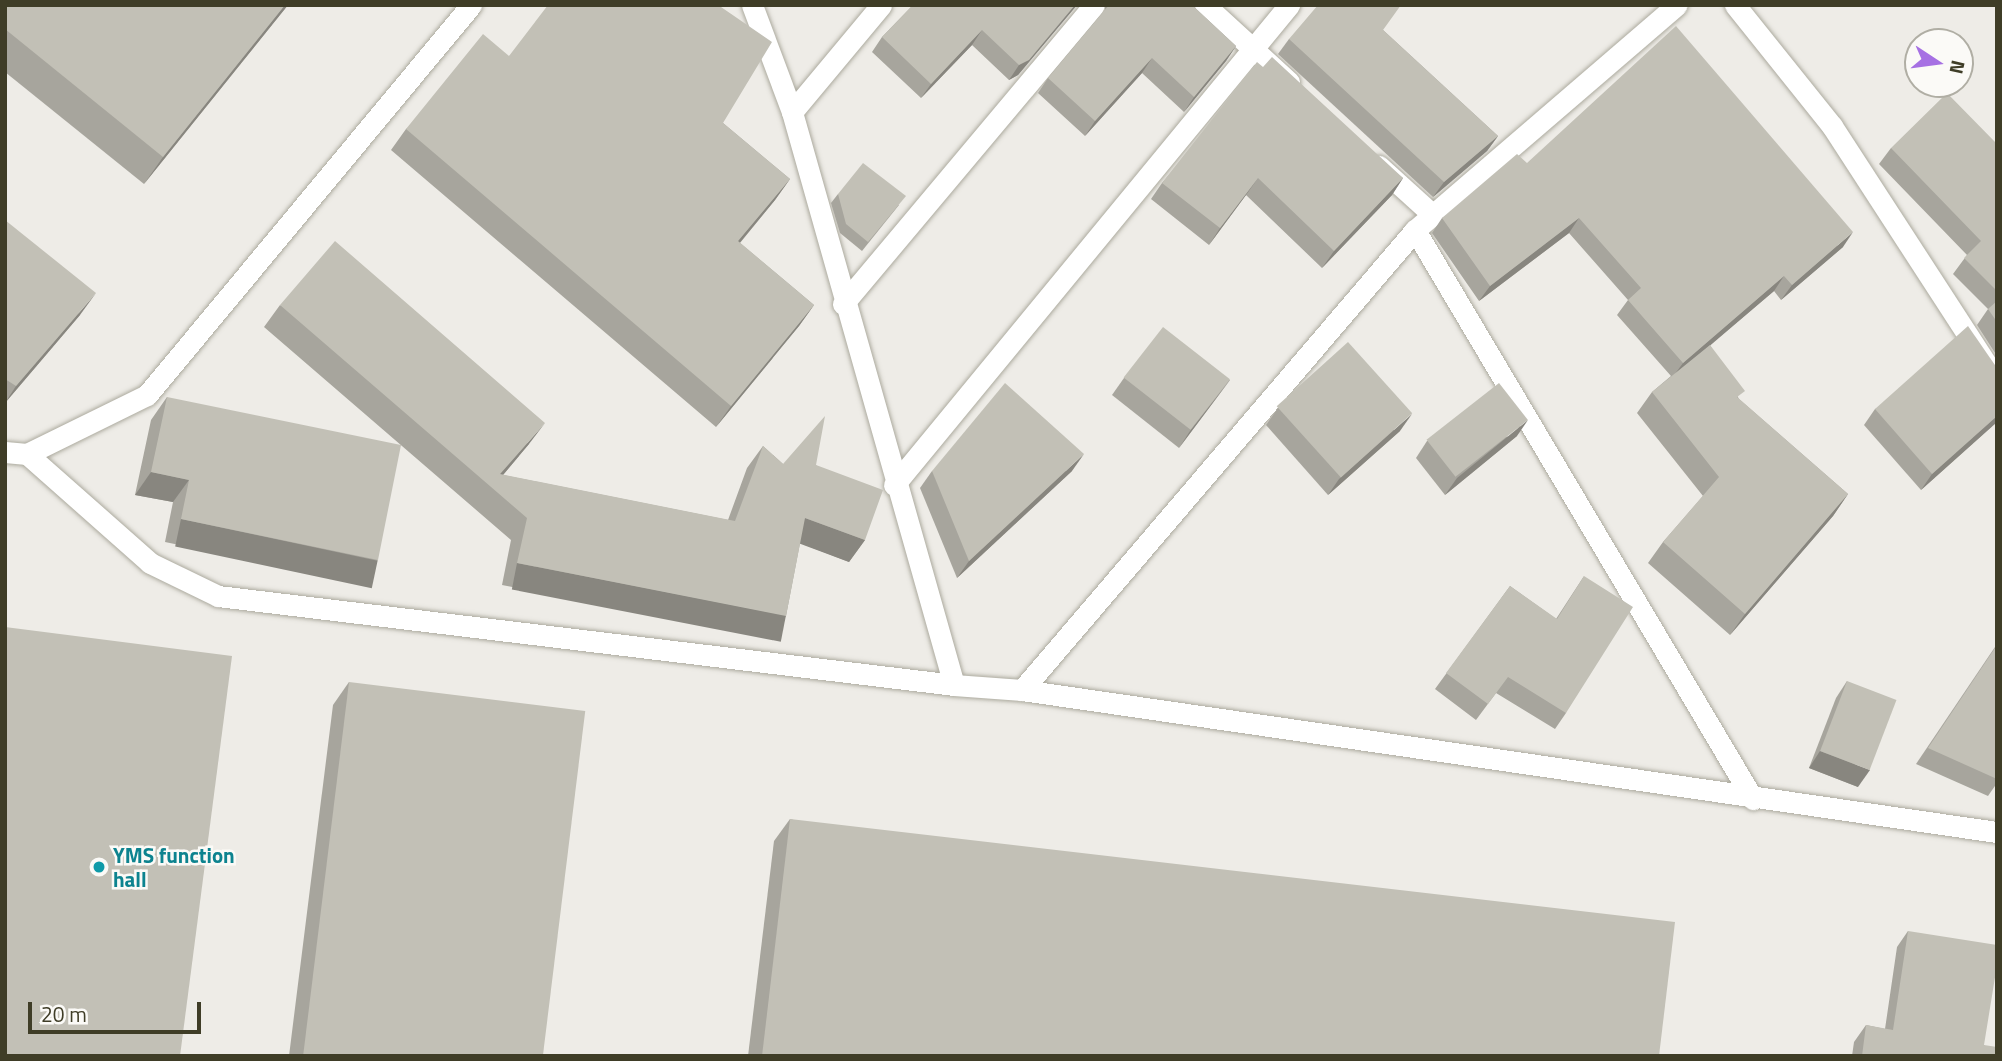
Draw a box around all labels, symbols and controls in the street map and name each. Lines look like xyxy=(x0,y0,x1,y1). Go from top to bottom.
north arrow xyxy=(1904,28,1974,98)
text: N xyxy=(1942,58,1974,77)
place label: YMS function hall xyxy=(113,842,235,892)
marker: YMS function hall xyxy=(91,859,107,875)
scale bar xyxy=(32,988,205,1032)
text: 20 m xyxy=(41,998,87,1030)

